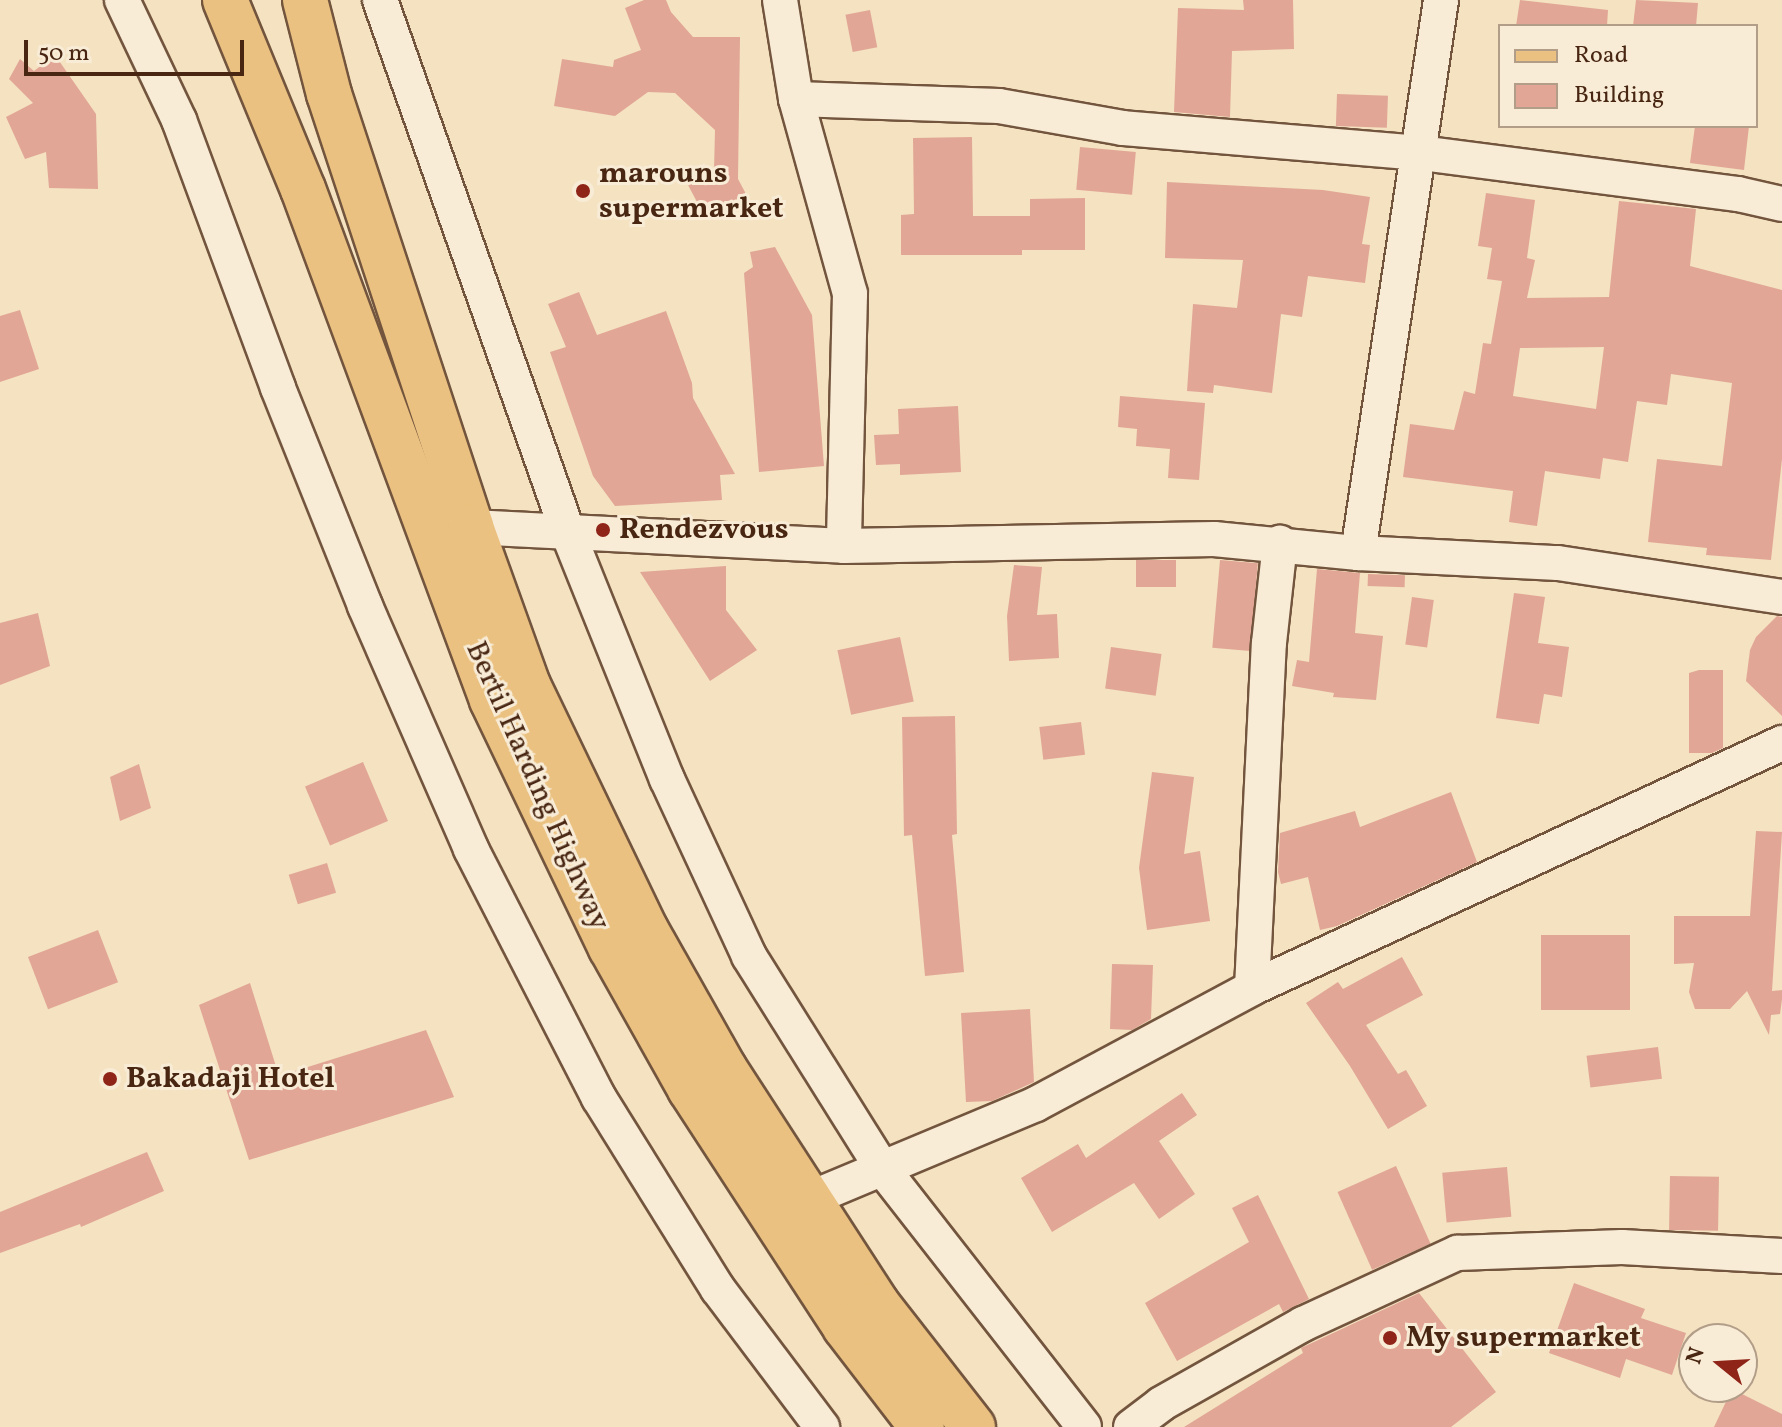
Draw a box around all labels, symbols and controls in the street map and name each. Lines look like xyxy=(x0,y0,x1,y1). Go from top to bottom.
scale bar xyxy=(28,24,248,74)
legend xyxy=(1498,24,1758,128)
text: 50 m xyxy=(38,37,90,71)
text: Road xyxy=(1574,39,1628,73)
text: Building xyxy=(1574,79,1664,113)
place label: marouns supermarket xyxy=(599,156,784,226)
marker: marouns supermarket xyxy=(574,182,592,200)
place label: Rendezvous xyxy=(619,512,789,548)
marker: Rendezvous xyxy=(594,521,612,539)
street label: Bertil Harding Highway xyxy=(457,636,617,936)
place label: Bakadaji Hotel xyxy=(126,1061,335,1097)
marker: Bakadaji Hotel xyxy=(101,1070,119,1088)
place label: My supermarket xyxy=(1406,1320,1641,1356)
north arrow xyxy=(1678,1323,1758,1403)
marker: My supermarket xyxy=(1381,1329,1399,1347)
text: N xyxy=(1679,1344,1714,1368)

